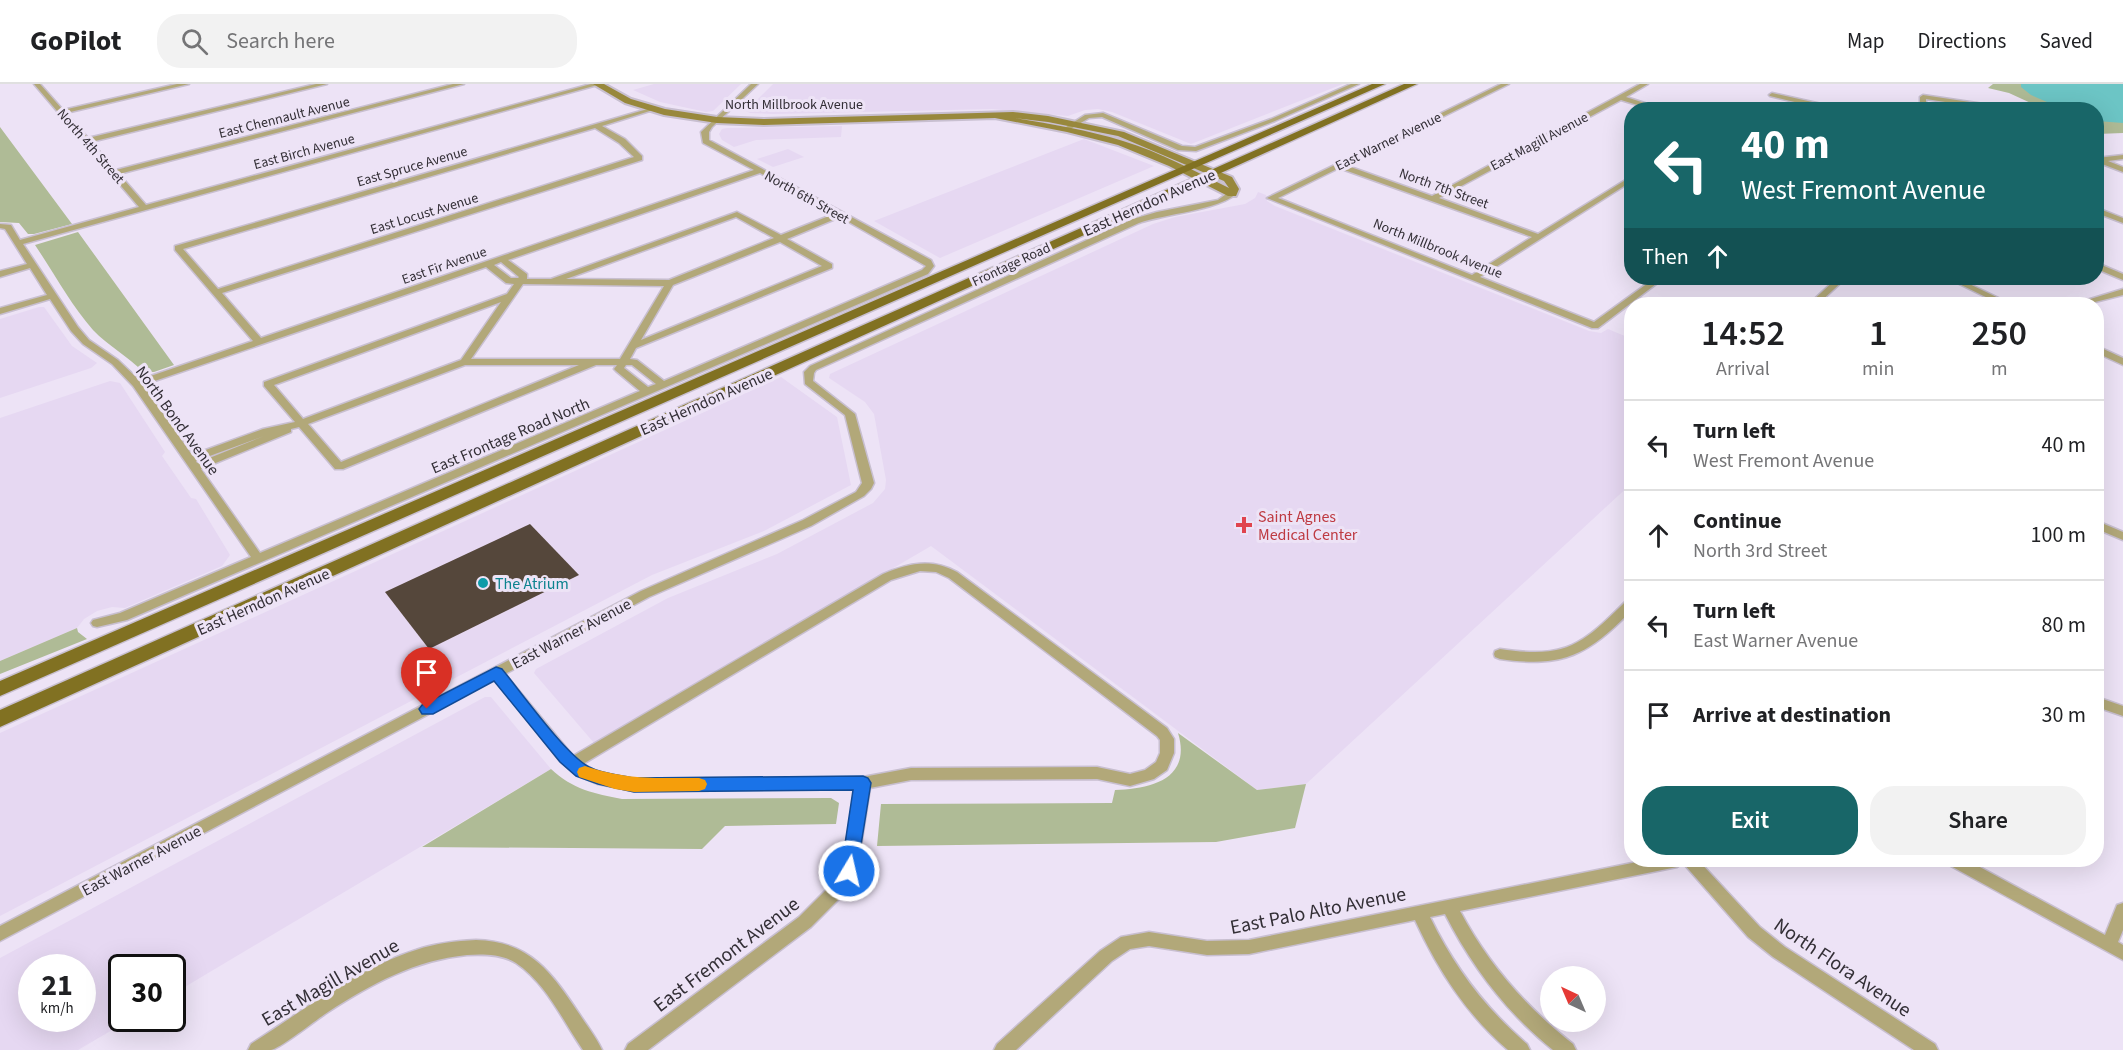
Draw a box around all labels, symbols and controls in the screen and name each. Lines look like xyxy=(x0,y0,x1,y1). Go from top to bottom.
search box xyxy=(157,14,577,68)
text: GoPilot xyxy=(30,21,121,61)
icon: search xyxy=(178,25,211,58)
text: Search here xyxy=(226,25,335,57)
text: Map xyxy=(1847,26,1885,56)
text: Directions xyxy=(1918,26,2006,56)
text: Saved xyxy=(2039,26,2093,56)
street label: East Chennault Avenue xyxy=(217,92,352,144)
street label: North Millbrook Avenue xyxy=(725,95,863,115)
street label: North 4th Street xyxy=(52,105,129,189)
street label: East Warner Avenue xyxy=(1332,108,1445,176)
street label: East Magill Avenue xyxy=(1487,108,1592,176)
text: 40 m xyxy=(1741,115,1830,175)
icon: left xyxy=(1642,126,1720,204)
street label: East Birch Avenue xyxy=(251,129,357,175)
street label: East Spruce Avenue xyxy=(355,142,470,192)
street label: North 7th Street xyxy=(1396,163,1491,214)
street label: East Herndon Avenue xyxy=(1080,164,1219,242)
street label: North 6th Street xyxy=(761,166,853,229)
text: West Fremont Avenue xyxy=(1741,171,1986,210)
street label: East Locust Avenue xyxy=(368,188,481,240)
street label: North Millbrook Avenue xyxy=(1370,214,1505,284)
street label: Frontage Road xyxy=(969,238,1054,292)
icon: ahead xyxy=(1701,240,1734,273)
text: Then xyxy=(1642,241,1689,273)
street label: East Fir Avenue xyxy=(399,242,490,290)
text: 14:52 xyxy=(1701,308,1785,359)
text: 1 xyxy=(1869,308,1887,359)
text: 250 xyxy=(1971,308,2027,359)
text: Arrival xyxy=(1716,355,1770,383)
text: min xyxy=(1862,355,1894,383)
text: m xyxy=(1991,355,2007,383)
street label: North Bond Avenue xyxy=(130,361,224,480)
street label: East Herndon Avenue xyxy=(637,363,776,441)
street label: East Frontage Road North xyxy=(428,393,593,479)
text: Turn left xyxy=(1693,415,1775,447)
icon: left xyxy=(1642,429,1675,462)
text: 40 m xyxy=(2041,429,2086,461)
text: West Fremont Avenue xyxy=(1693,447,1874,475)
text: Continue xyxy=(1693,505,1782,537)
place label: Saint Agnes Medical Center xyxy=(1258,506,1358,546)
marker: Saint Agnes Medical Center xyxy=(1235,516,1253,534)
icon: ahead xyxy=(1642,519,1675,552)
text: 100 m xyxy=(2031,519,2086,551)
text: North 3rd Street xyxy=(1693,537,1827,565)
street label: East Herndon Avenue xyxy=(194,563,333,641)
place label: The Atrium xyxy=(495,573,569,595)
marker: The Atrium xyxy=(476,576,490,590)
street label: East Warner Avenue xyxy=(508,593,635,675)
text: Turn left xyxy=(1693,595,1775,627)
icon: left xyxy=(1642,609,1675,642)
text: 80 m xyxy=(2041,609,2086,641)
text: East Warner Avenue xyxy=(1693,627,1858,655)
pin xyxy=(401,647,452,709)
icon: arrive xyxy=(410,656,443,689)
icon: arrive xyxy=(1642,699,1675,732)
text: Arrive at destination xyxy=(1693,699,1891,731)
text: 30 m xyxy=(2041,699,2086,731)
button: Exit xyxy=(1642,786,1858,855)
button: Share xyxy=(1870,786,2086,855)
street label: East Warner Avenue xyxy=(78,820,205,902)
position arrow xyxy=(817,839,881,903)
street label: East Palo Alto Avenue xyxy=(1228,880,1409,942)
street label: East Fremont Avenue xyxy=(648,891,805,1019)
street label: North Flora Avenue xyxy=(1768,911,1917,1024)
street label: East Magill Avenue xyxy=(256,932,405,1034)
speed limit sign: 30 xyxy=(108,954,186,1032)
text: 21 xyxy=(41,964,73,1007)
north arrow xyxy=(1540,966,1606,1032)
map controls xyxy=(1540,966,1606,1032)
text: km/h xyxy=(40,998,74,1019)

